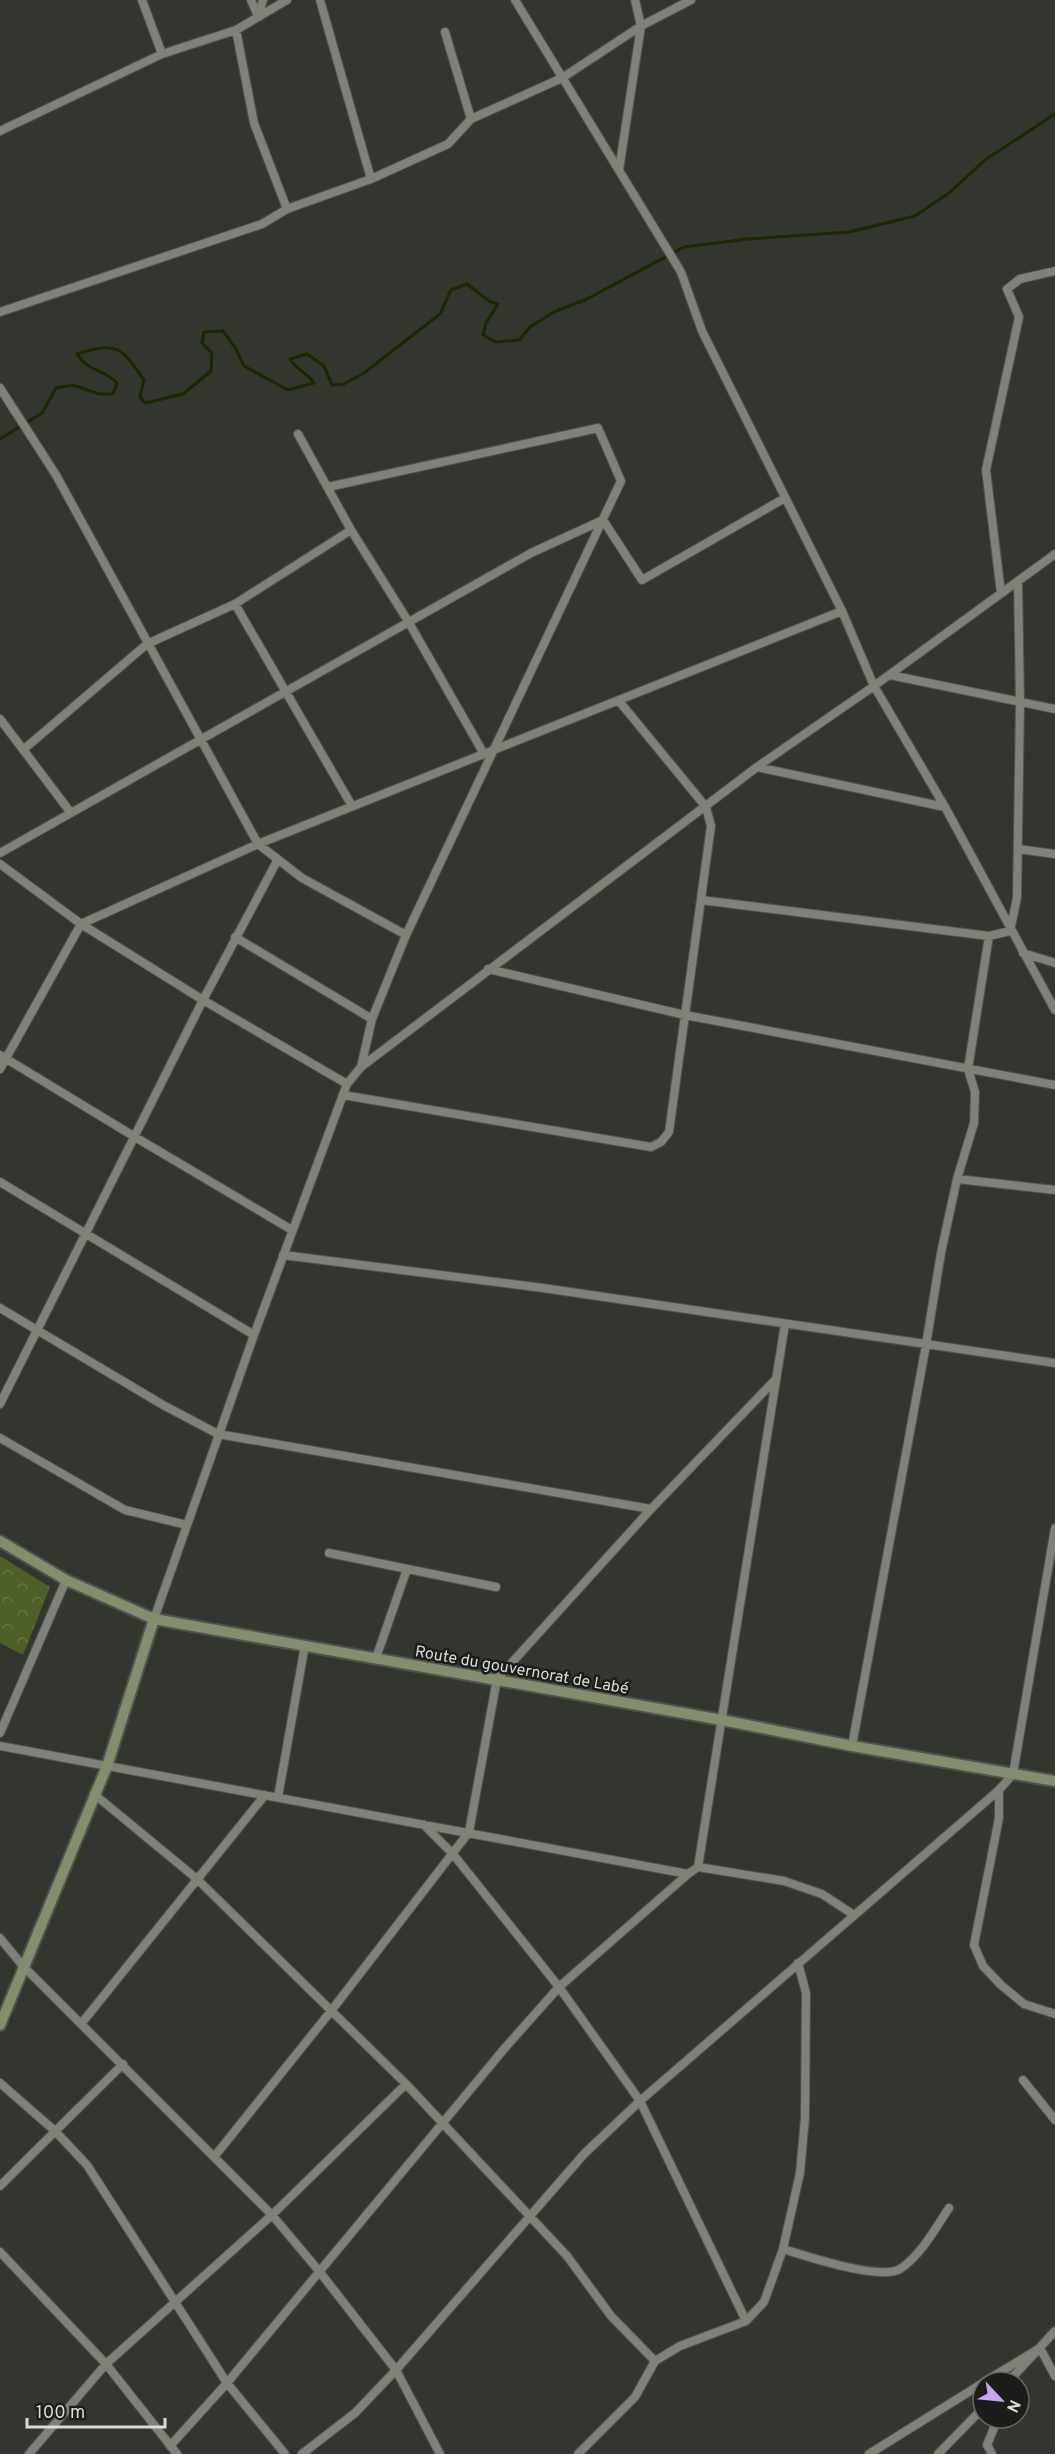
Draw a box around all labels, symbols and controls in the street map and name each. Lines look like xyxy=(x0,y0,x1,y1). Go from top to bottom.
street label: Route du gouvernorat de Labé xyxy=(413,1642,630,1700)
north arrow xyxy=(971,2370,1031,2430)
scale bar xyxy=(27,2391,165,2429)
text: N xyxy=(1001,2396,1024,2415)
text: 100 m xyxy=(36,2402,85,2425)

